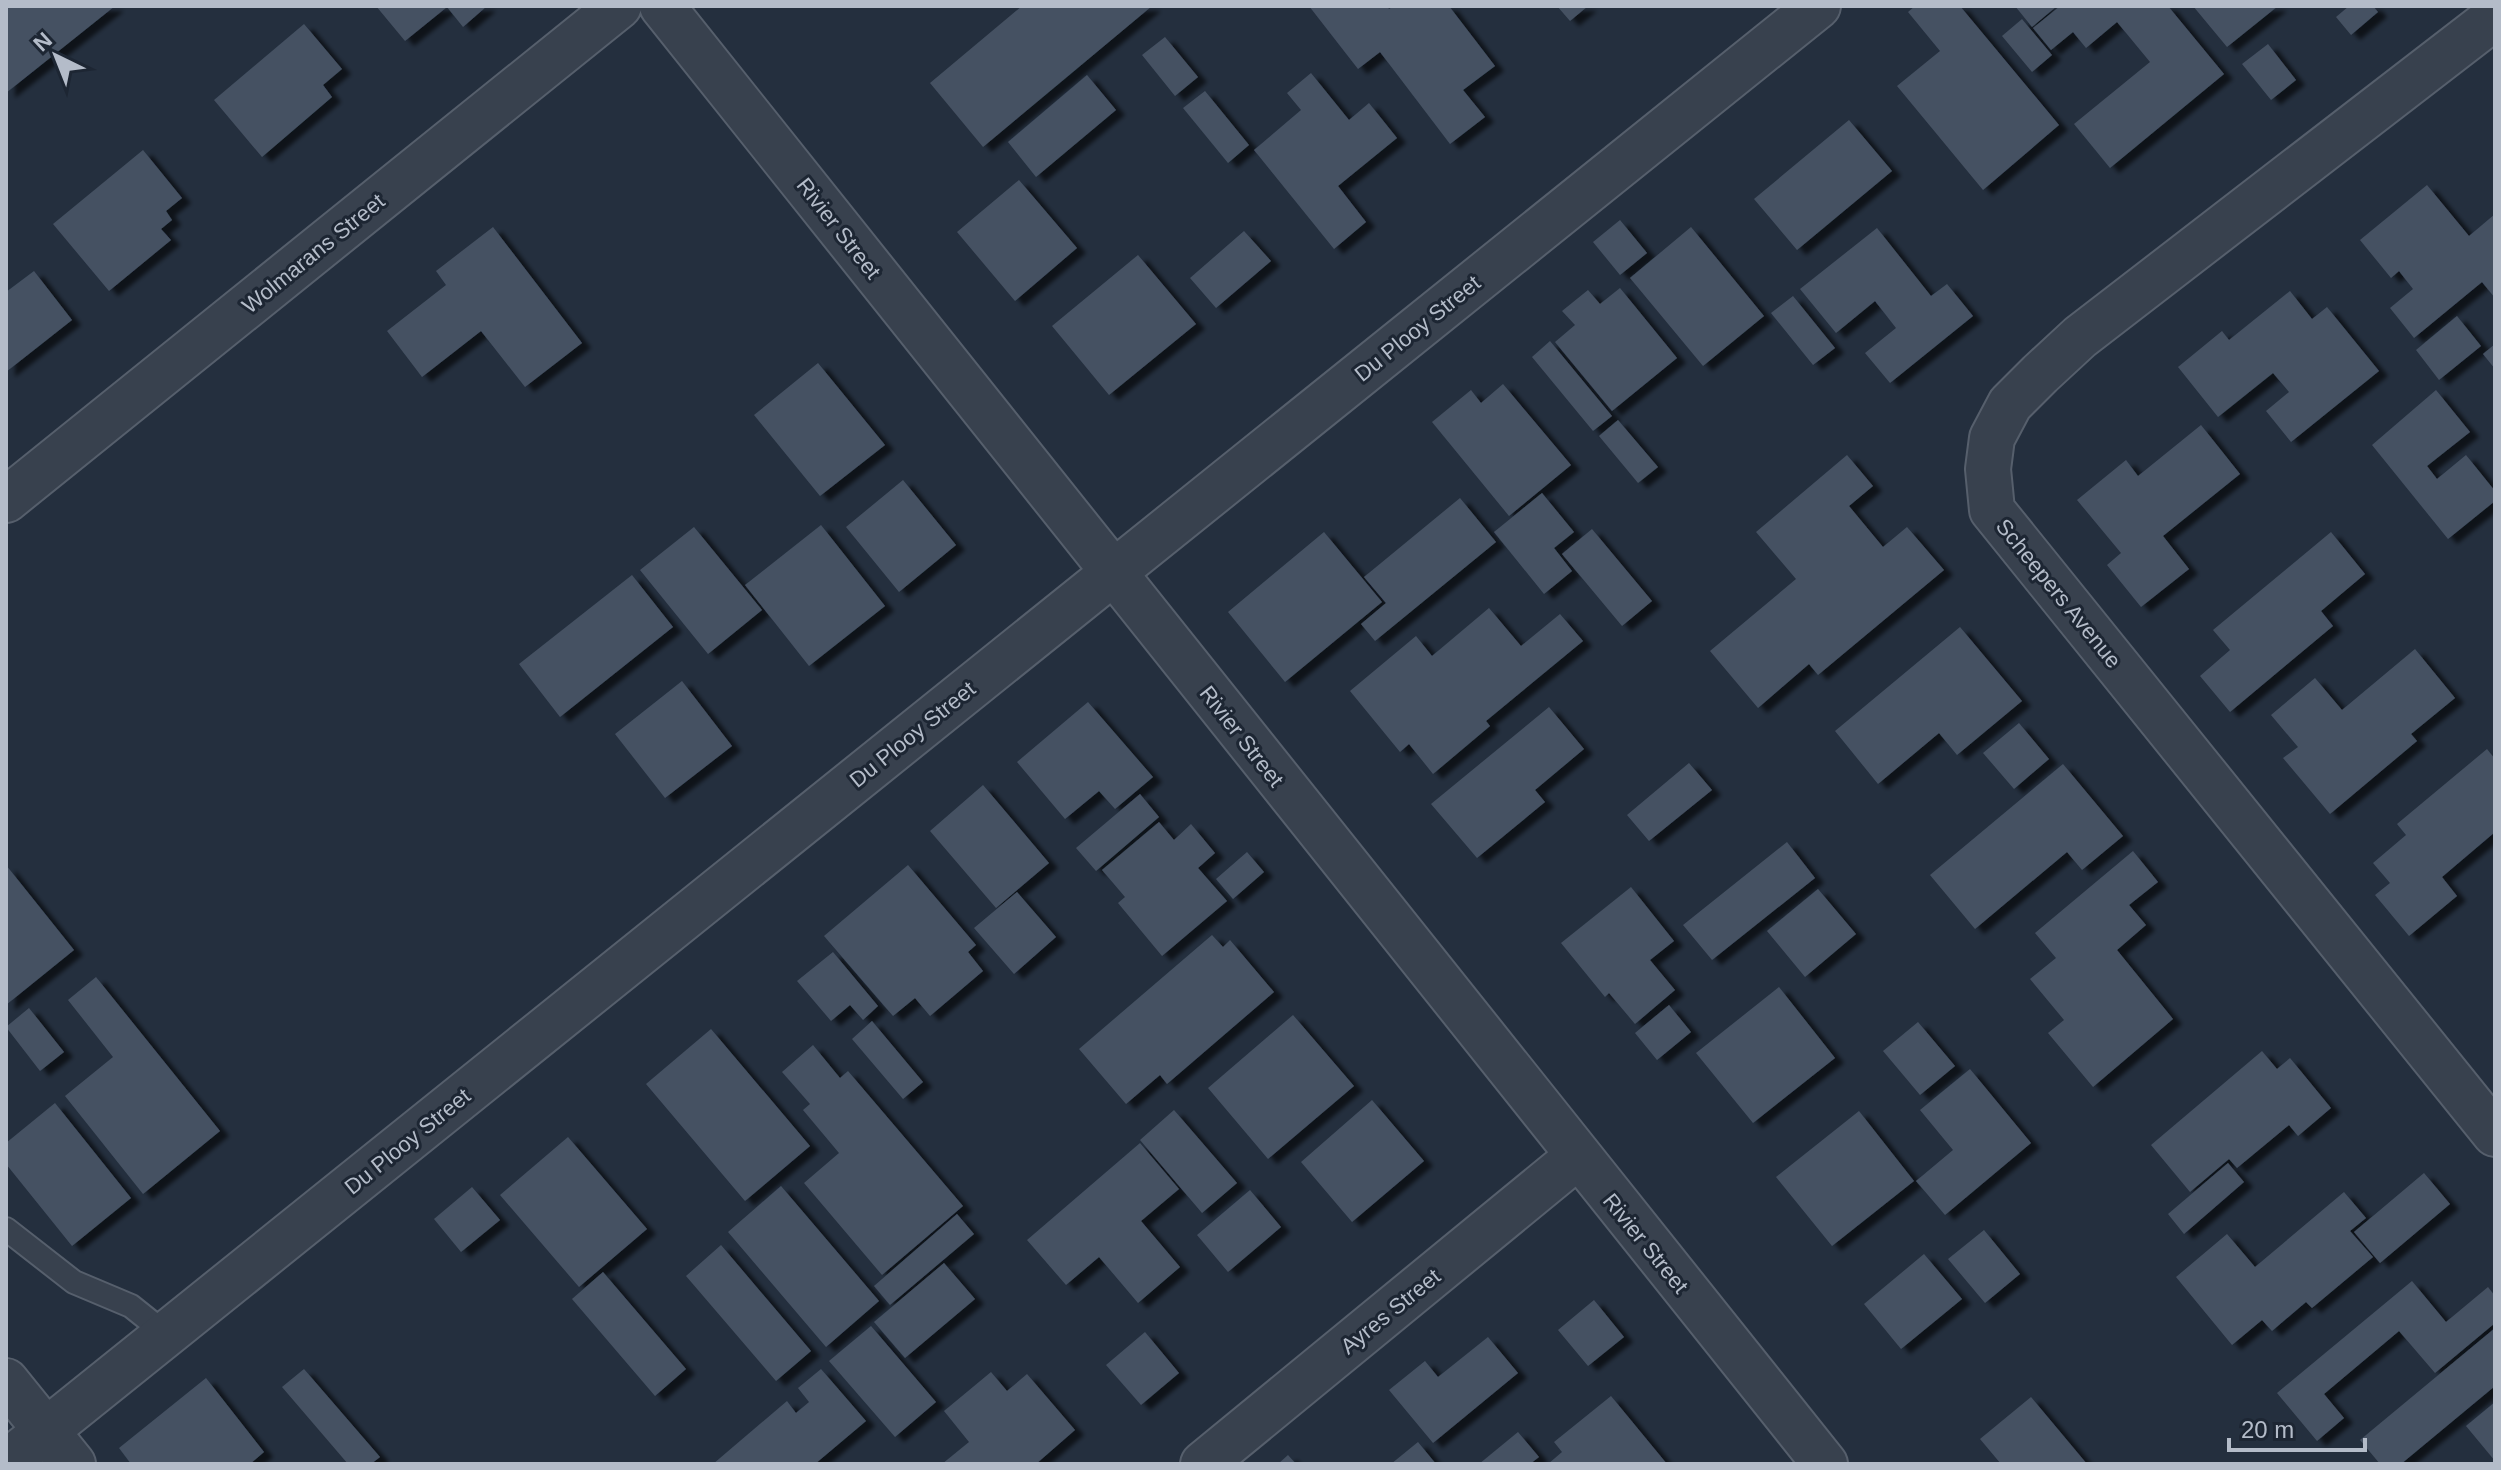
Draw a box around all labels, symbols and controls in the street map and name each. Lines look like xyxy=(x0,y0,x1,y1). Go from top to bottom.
north arrow xyxy=(16,16,96,96)
text: N xyxy=(28,27,57,56)
street label: Rivier Street xyxy=(791,173,886,284)
street label: Wolmarans Street xyxy=(237,188,389,318)
street label: Du Plooy Street xyxy=(1350,270,1485,387)
street label: Scheepers Avenue xyxy=(1991,514,2126,673)
street label: Du Plooy Street xyxy=(845,676,980,793)
street label: Rivier Street xyxy=(1194,681,1289,792)
street label: Du Plooy Street xyxy=(340,1083,475,1200)
street label: Rivier Street xyxy=(1598,1188,1693,1298)
street label: Ayres Street xyxy=(1336,1264,1445,1359)
scale bar xyxy=(2229,1402,2365,1452)
text: 20 m xyxy=(2241,1416,2294,1443)

